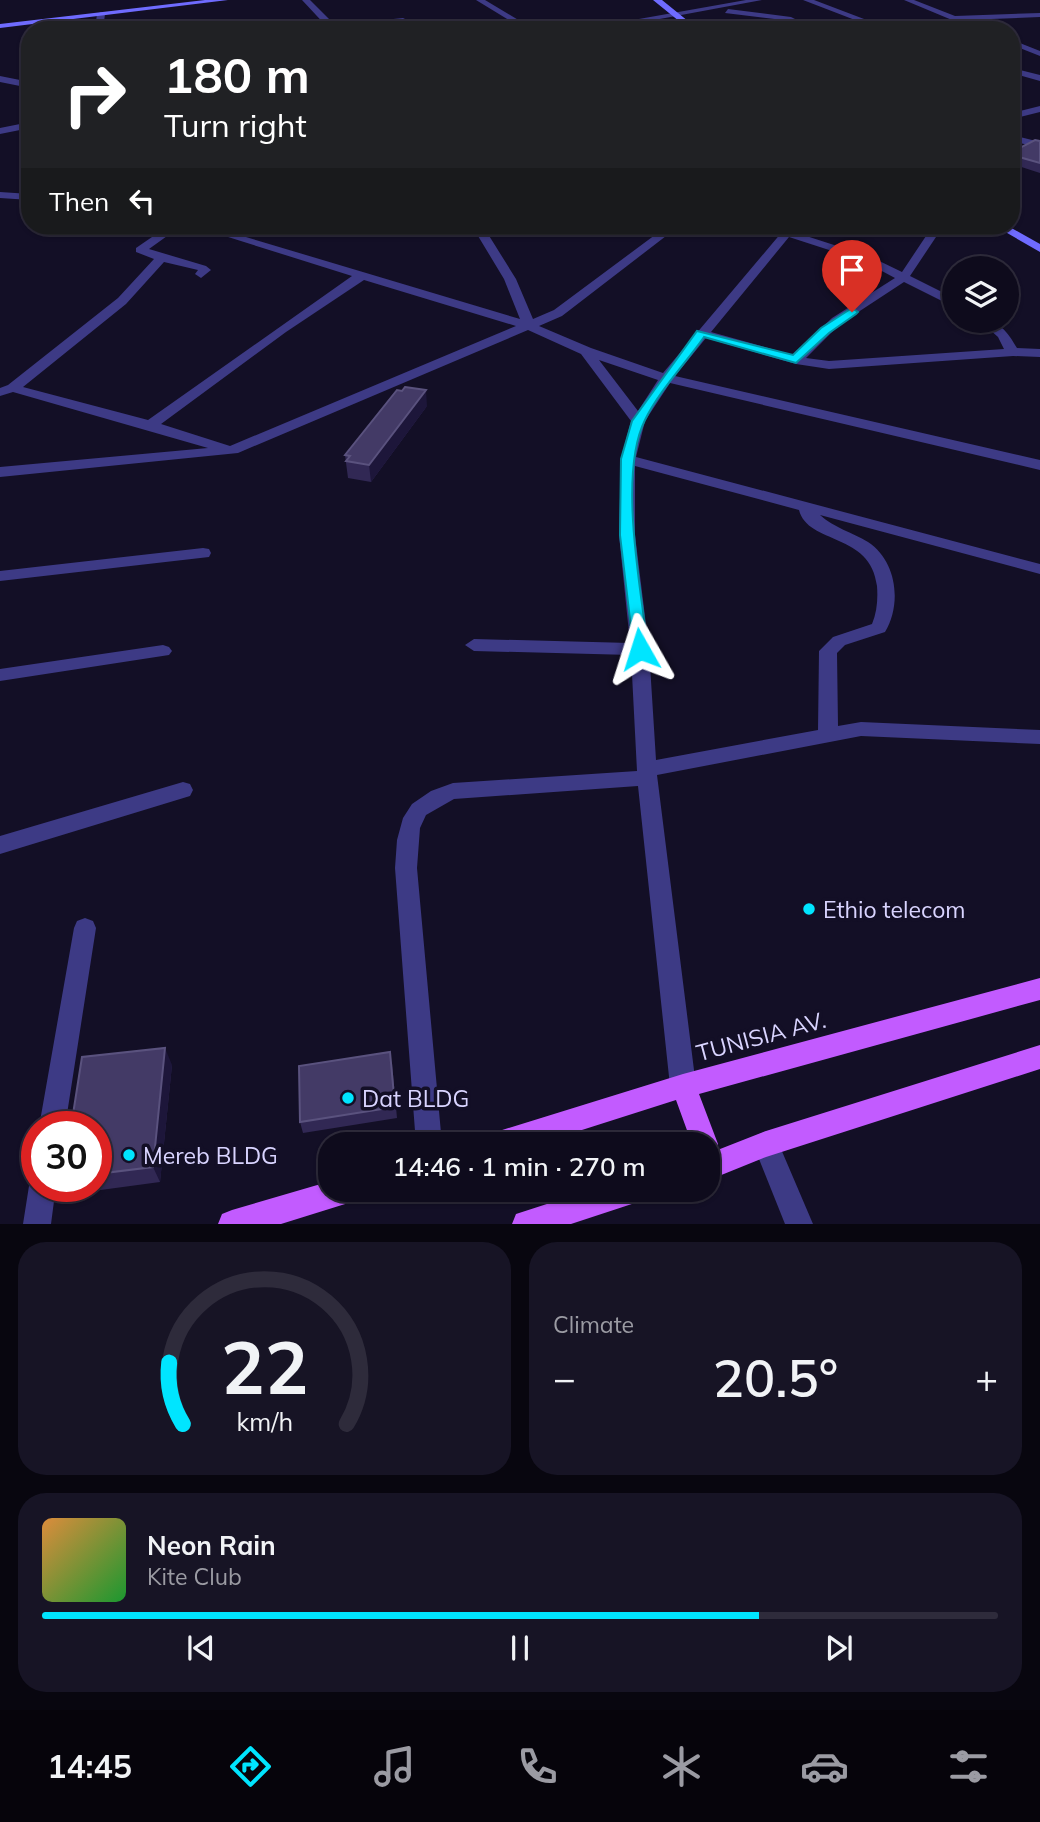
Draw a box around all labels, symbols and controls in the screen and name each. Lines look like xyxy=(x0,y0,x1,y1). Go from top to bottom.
text: 180 m xyxy=(164,44,310,105)
icon: right xyxy=(49,49,140,140)
text: Turn right xyxy=(164,105,307,145)
icon: left xyxy=(123,182,161,220)
text: Then xyxy=(49,185,109,218)
pin xyxy=(822,240,882,312)
icon: arrive xyxy=(833,251,871,289)
map controls xyxy=(942,256,1019,333)
button: layers xyxy=(942,256,1019,333)
position arrow xyxy=(603,612,677,686)
place label: Ethio telecom xyxy=(823,895,965,924)
marker: Ethio telecom xyxy=(801,901,817,917)
street label: TUNISIA AV. xyxy=(693,1005,829,1067)
place label: Dat BLDG xyxy=(362,1084,469,1113)
marker: Dat BLDG xyxy=(340,1090,356,1106)
speed limit sign: 30 xyxy=(21,1111,112,1202)
place label: Mereb BLDG xyxy=(143,1141,278,1170)
marker: Mereb BLDG xyxy=(121,1147,137,1163)
text: 14:46 · 1 min · 270 m xyxy=(392,1150,646,1183)
text: Climate xyxy=(553,1310,634,1339)
text: 22 xyxy=(221,1322,308,1413)
text: 20.5° xyxy=(713,1345,838,1410)
text: − xyxy=(553,1354,576,1402)
text: + xyxy=(975,1354,998,1402)
text: km/h xyxy=(236,1406,293,1437)
text: Neon Rain xyxy=(147,1529,276,1562)
text: Kite Club xyxy=(147,1562,242,1591)
icon: previous xyxy=(182,1629,220,1667)
icon: pause xyxy=(501,1629,539,1667)
icon: next xyxy=(820,1629,858,1667)
icon: directions xyxy=(226,1742,275,1791)
icon: music xyxy=(370,1742,419,1791)
icon: phone xyxy=(513,1742,562,1791)
icon: climate xyxy=(657,1742,706,1791)
icon: car xyxy=(800,1742,849,1791)
icon: filters xyxy=(944,1742,993,1791)
text: 14:45 xyxy=(47,1746,132,1786)

